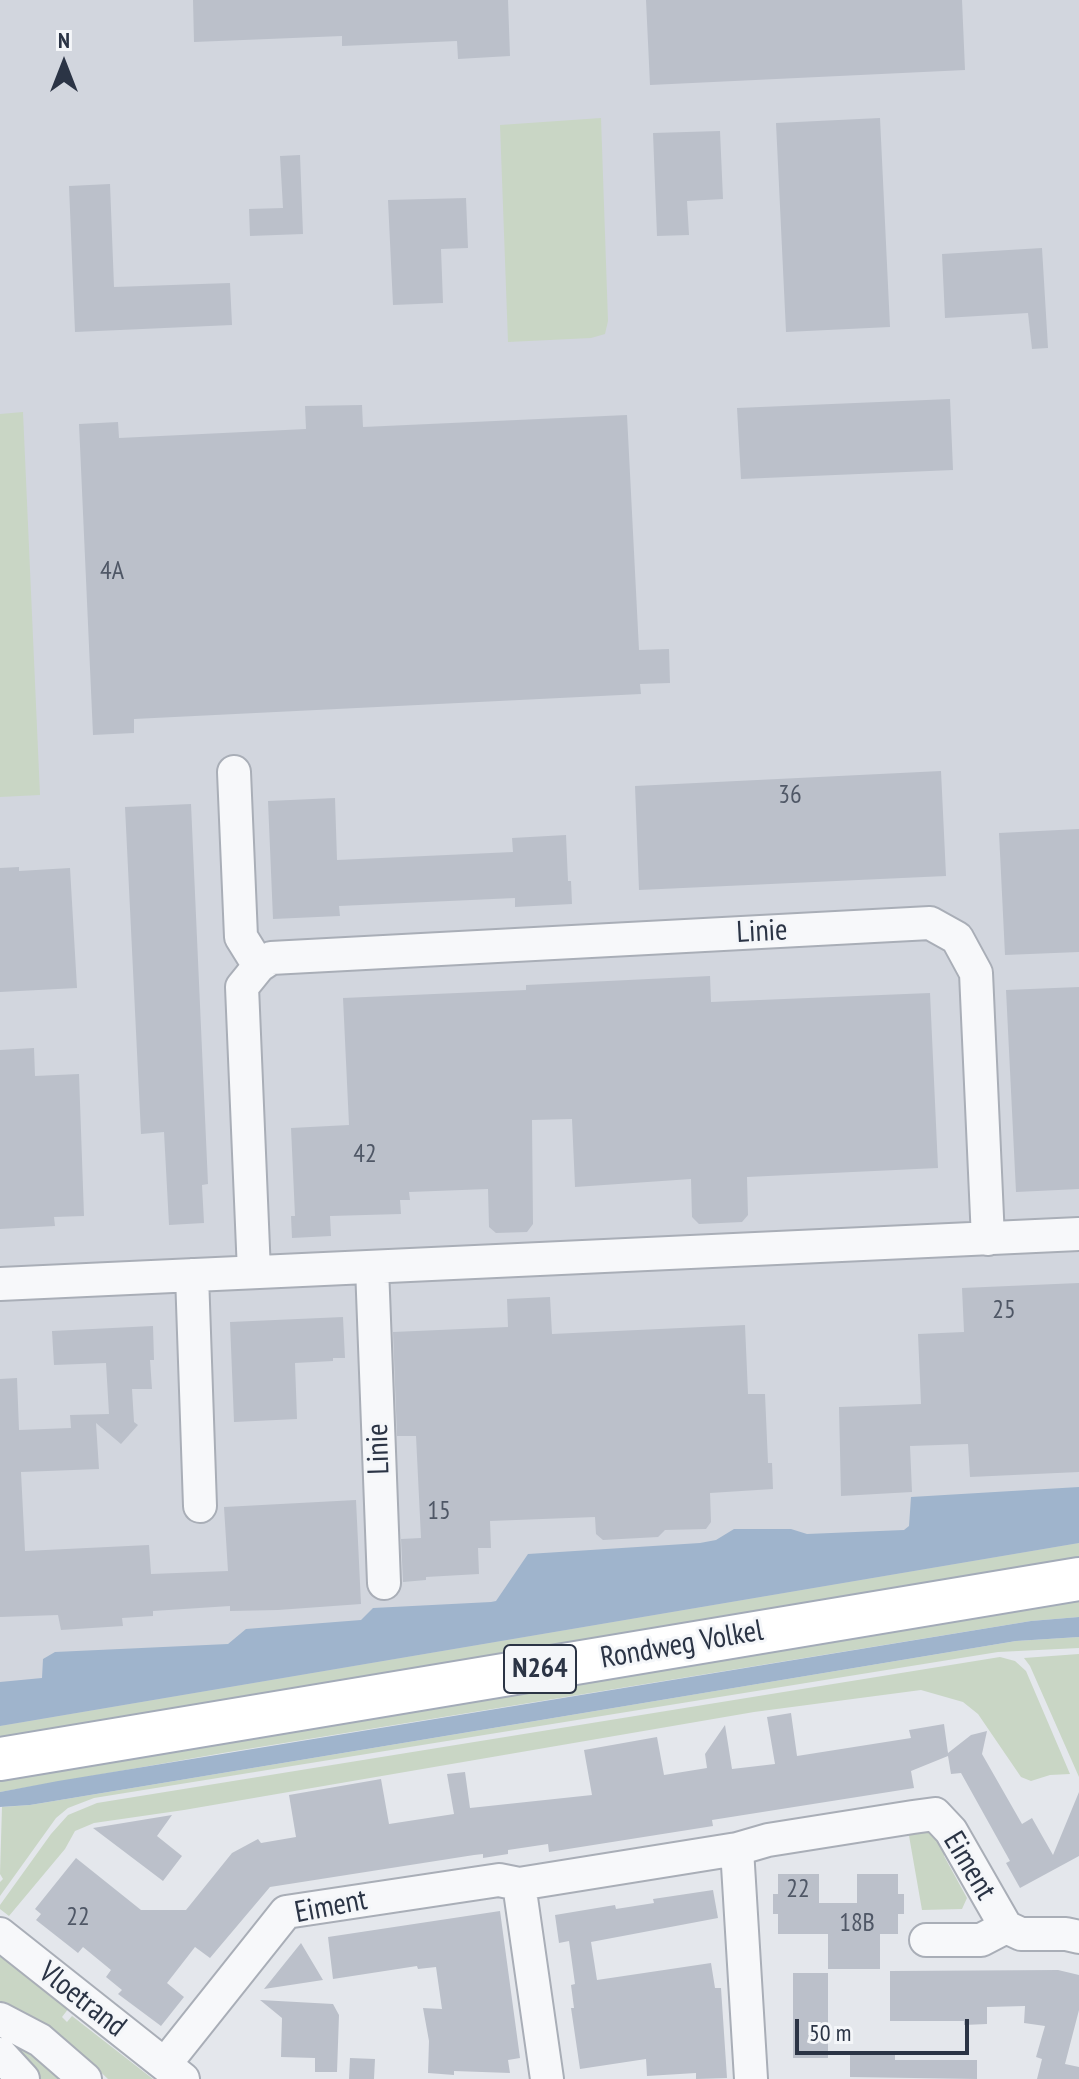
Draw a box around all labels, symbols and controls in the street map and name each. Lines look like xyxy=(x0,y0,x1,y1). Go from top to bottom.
north arrow xyxy=(24,24,104,104)
text: N xyxy=(58,26,70,54)
house number: 4A xyxy=(100,556,124,588)
house number: 36 xyxy=(778,780,802,812)
street label: Linie xyxy=(736,913,788,951)
house number: 42 xyxy=(353,1139,377,1171)
house number: 25 xyxy=(992,1295,1016,1327)
street label: Linie xyxy=(360,1423,398,1475)
house number: 15 xyxy=(427,1496,451,1528)
street label: Rondweg Volkel xyxy=(598,1613,766,1677)
road number: N264 xyxy=(504,1645,576,1693)
street label: Eiment xyxy=(935,1826,1003,1906)
house number: 22 xyxy=(786,1874,810,1906)
street label: Eiment xyxy=(292,1882,370,1932)
house number: 22 xyxy=(66,1902,90,1934)
house number: 18B xyxy=(839,1908,875,1940)
street label: Vloetrand xyxy=(31,1955,133,2045)
scale bar xyxy=(799,2003,973,2053)
text: 50 m xyxy=(809,2017,851,2048)

